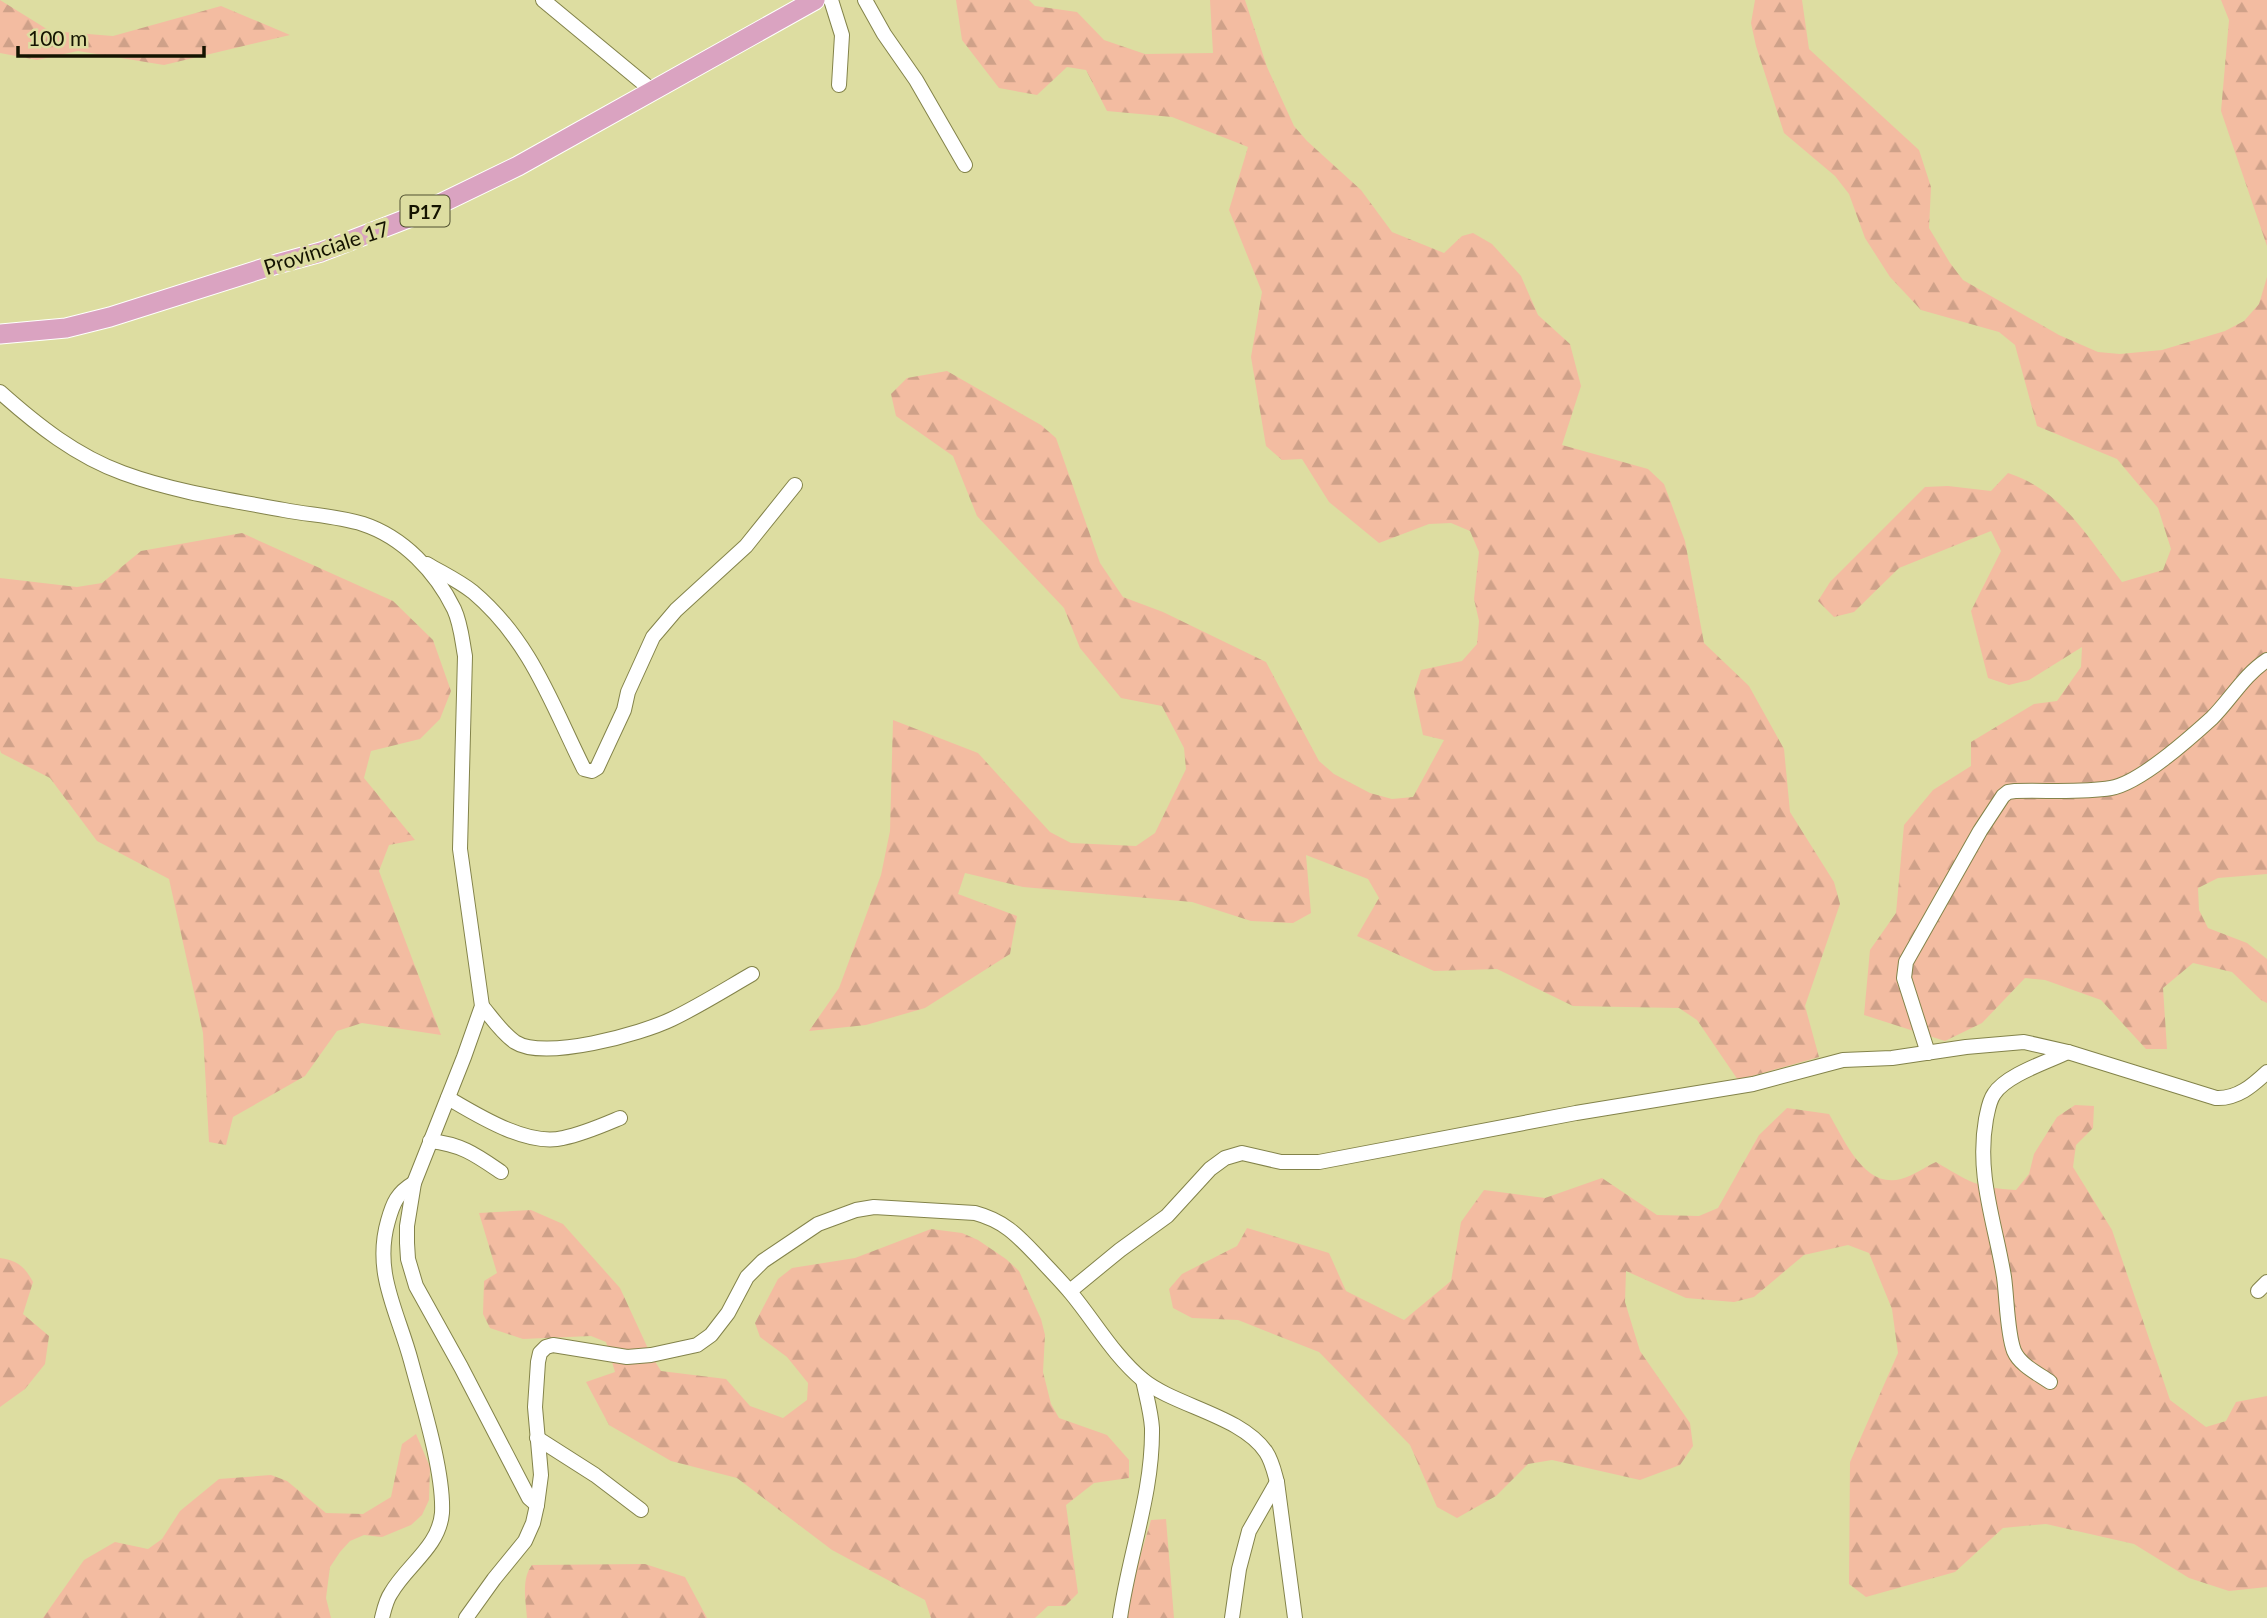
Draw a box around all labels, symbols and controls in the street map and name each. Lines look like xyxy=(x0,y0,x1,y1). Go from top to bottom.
scale bar xyxy=(18,14,203,58)
text: 100 m xyxy=(28,25,87,50)
road number: P17 xyxy=(400,196,450,226)
street label: Provinciale 17 xyxy=(260,215,392,279)

